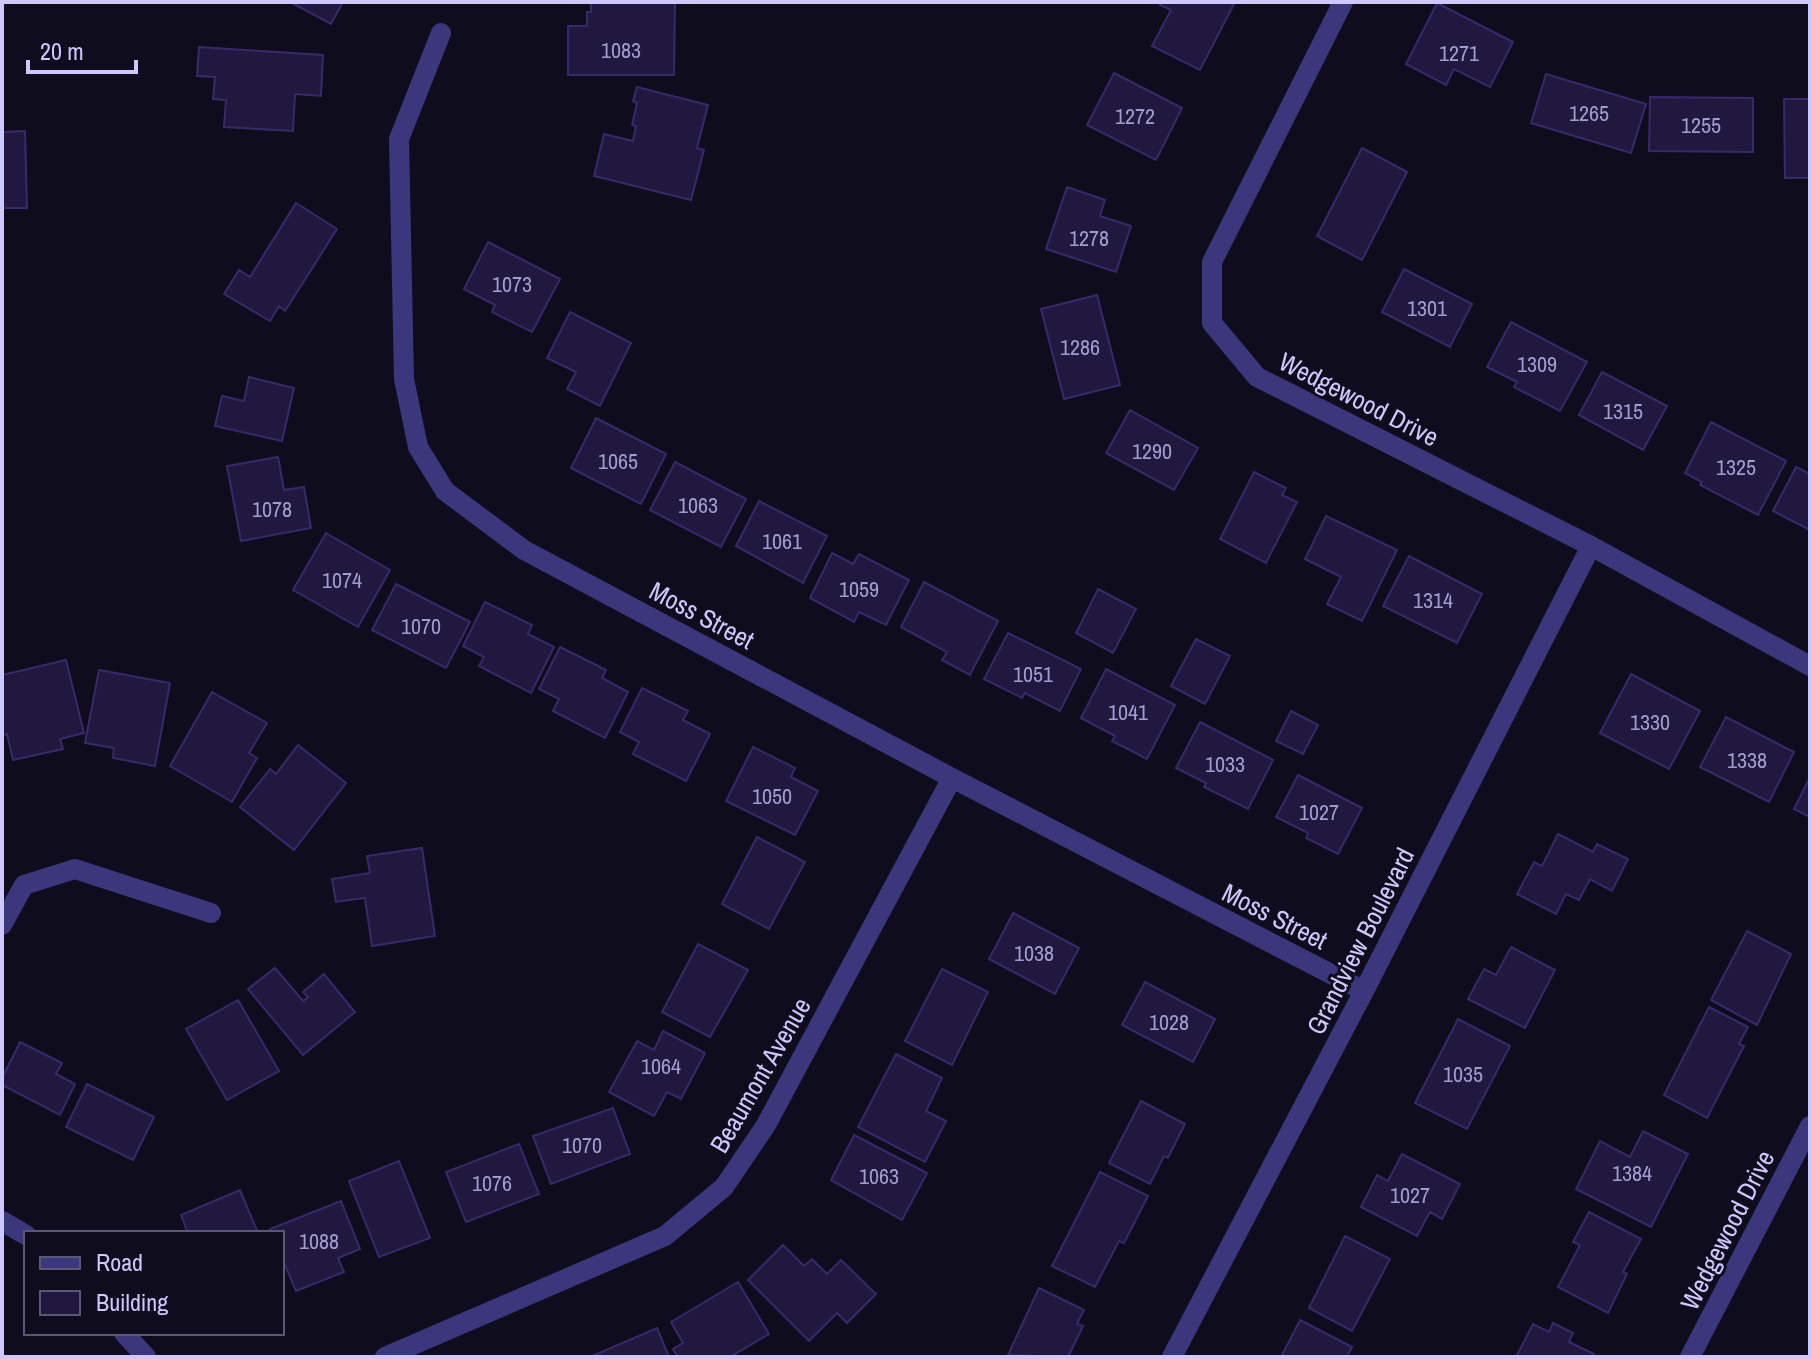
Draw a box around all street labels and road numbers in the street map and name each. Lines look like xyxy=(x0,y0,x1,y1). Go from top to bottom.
street label: Wedgewood Drive xyxy=(1273,344,1445,454)
street label: Moss Street xyxy=(644,573,760,657)
street label: Grandview Boulevard xyxy=(1298,842,1422,1040)
street label: Moss Street xyxy=(1216,875,1334,957)
street label: Beaumont Avenue xyxy=(701,991,819,1159)
street label: Wedgewood Drive xyxy=(1672,1144,1782,1316)

